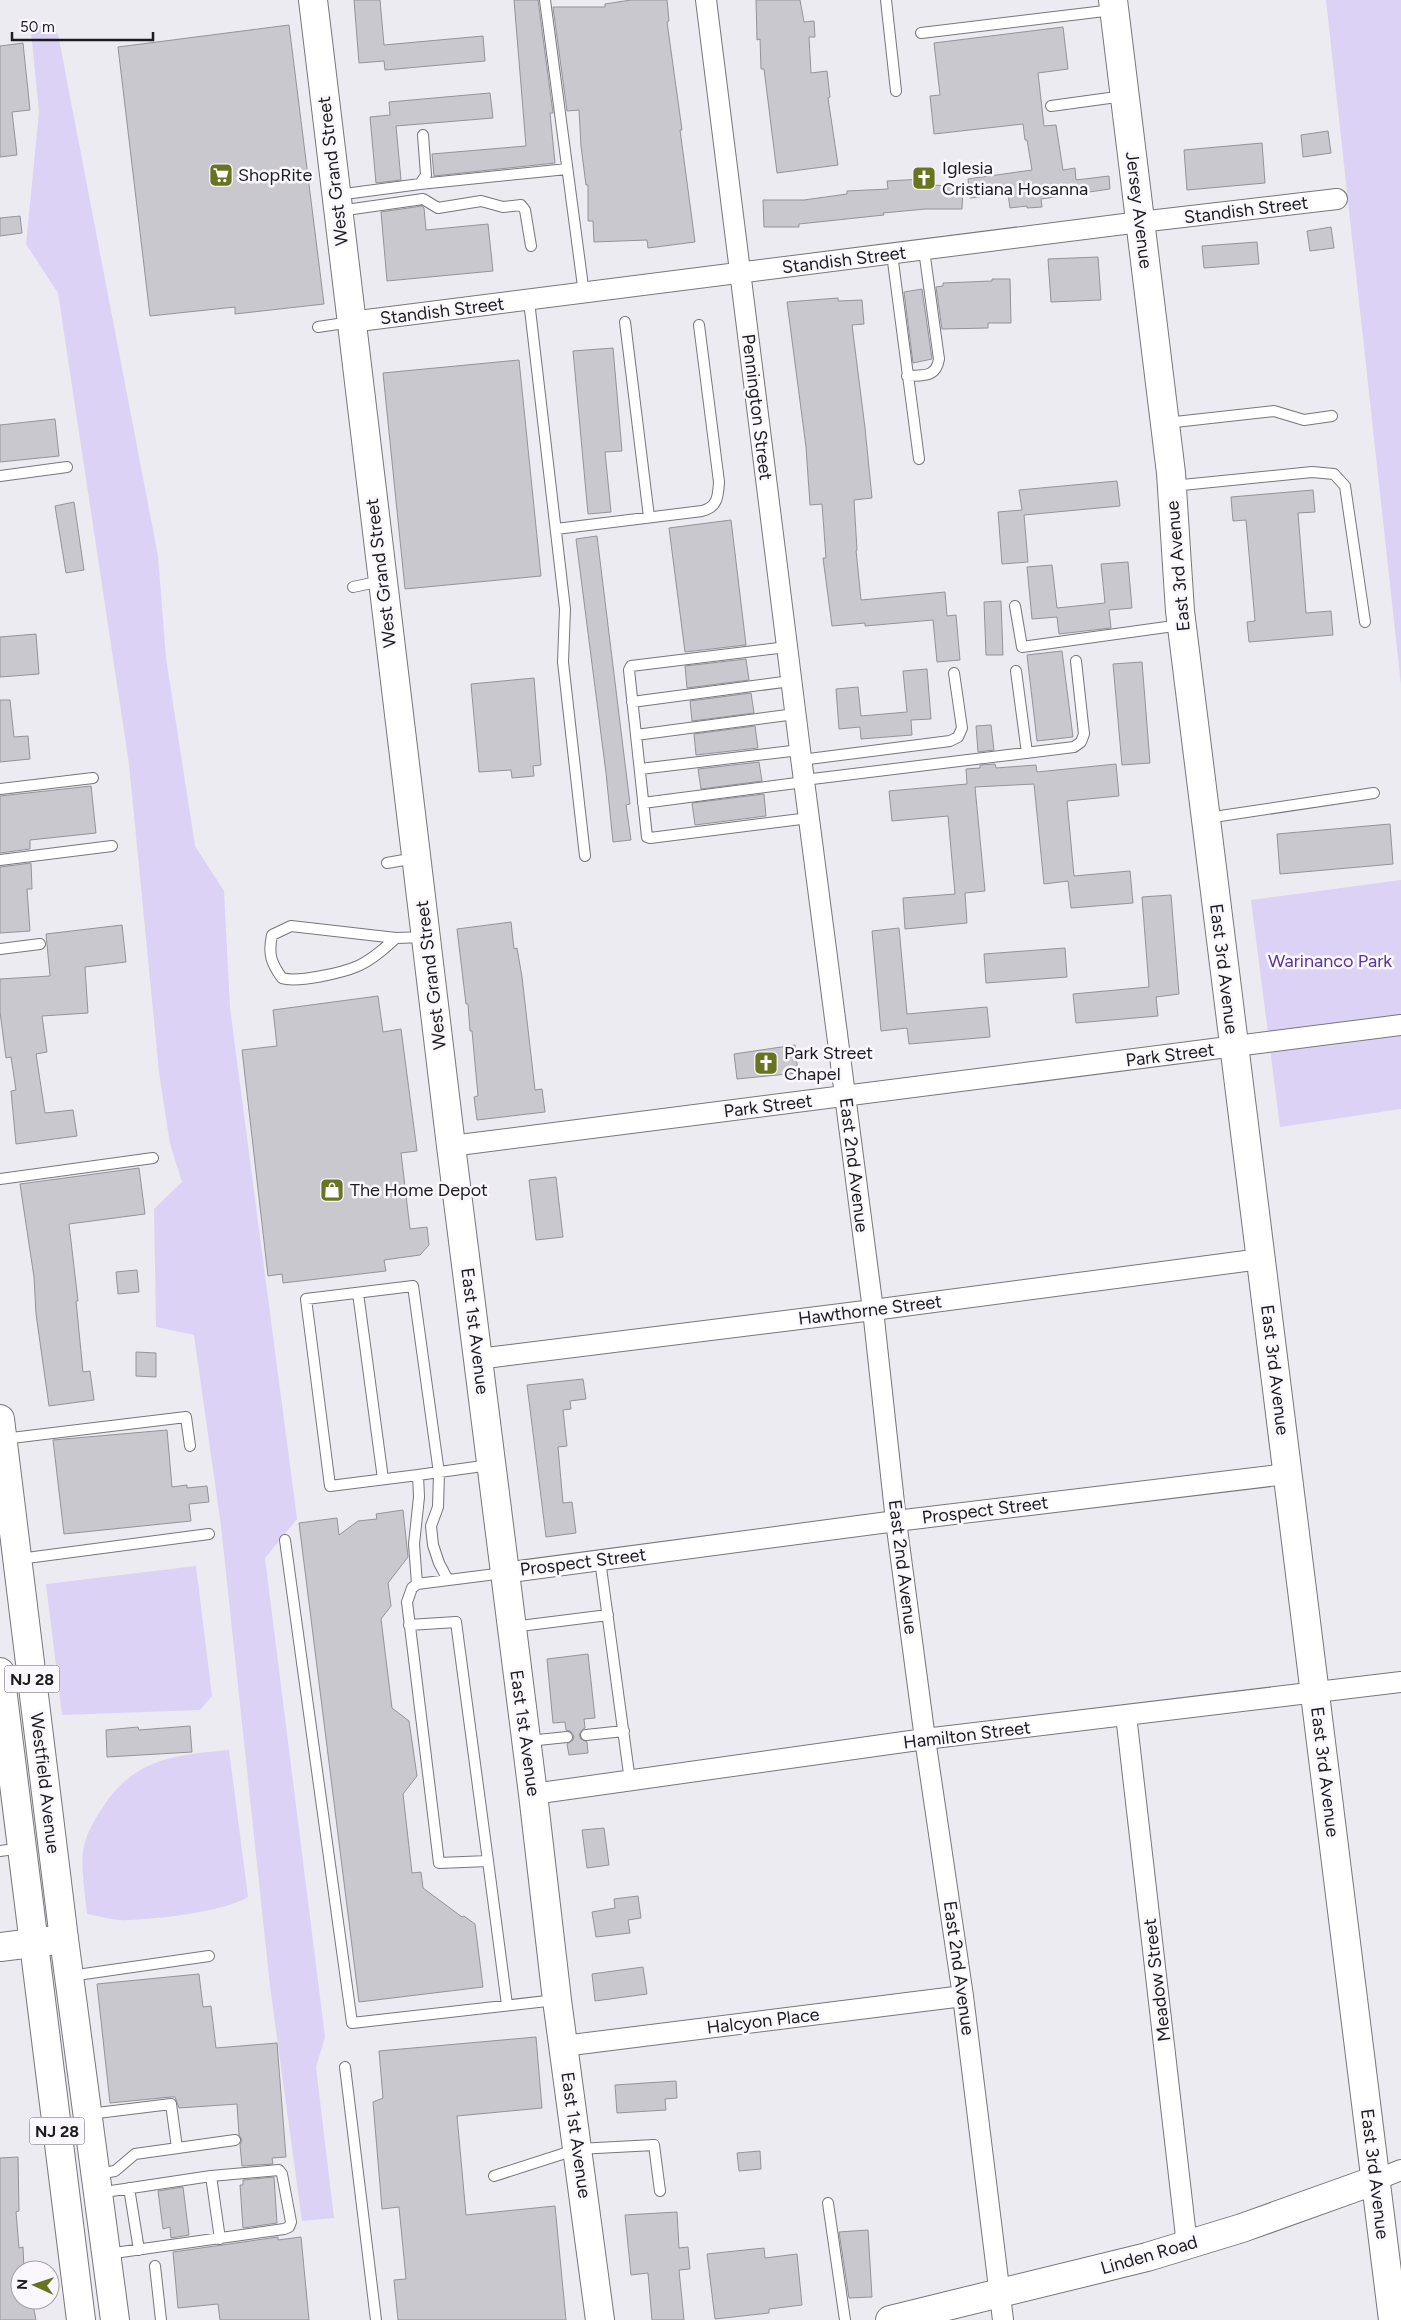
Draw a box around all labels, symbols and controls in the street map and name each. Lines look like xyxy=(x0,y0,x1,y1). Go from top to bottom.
scale bar xyxy=(12,10,154,42)
text: 50 m xyxy=(20,18,55,36)
street label: West Grand Street xyxy=(313,95,353,247)
street label: Jersey Avenue xyxy=(1121,150,1157,270)
place label: Iglesia Cristiana Hosanna xyxy=(942,157,1088,200)
supermarket icon: ShopRite xyxy=(208,162,234,188)
place label: ShopRite xyxy=(238,164,312,186)
church icon: Iglesia Cristiana Hosanna xyxy=(911,165,937,191)
street label: Standish Street xyxy=(1183,191,1310,229)
street label: Standish Street xyxy=(781,241,908,279)
street label: Standish Street xyxy=(379,292,506,330)
street label: Pennington Street xyxy=(737,333,777,481)
street label: West Grand Street xyxy=(361,497,401,649)
street label: East 3rd Avenue xyxy=(1161,500,1195,632)
street label: West Grand Street xyxy=(411,899,451,1051)
street label: East 3rd Avenue xyxy=(1205,903,1243,1036)
park label: Warinanco Park xyxy=(1268,950,1392,972)
street label: Park Street xyxy=(1124,1039,1216,1071)
place label: Park Street Chapel xyxy=(784,1042,873,1085)
church icon: Park Street Chapel xyxy=(753,1050,779,1076)
street label: Park Street xyxy=(722,1090,814,1122)
street label: East 2nd Avenue xyxy=(835,1096,873,1234)
shop icon: The Home Depot xyxy=(319,1177,345,1203)
place label: The Home Depot xyxy=(350,1179,488,1201)
street label: East 1st Avenue xyxy=(456,1266,494,1396)
street label: Hawthorne Street xyxy=(797,1290,943,1330)
street label: East 3rd Avenue xyxy=(1256,1304,1294,1437)
street label: Prospect Street xyxy=(921,1491,1050,1529)
street label: East 2nd Avenue xyxy=(884,1498,922,1636)
street label: Prospect Street xyxy=(519,1543,648,1581)
road number: NJ 28 xyxy=(5,1666,60,1692)
street label: East 1st Avenue xyxy=(505,1668,545,1798)
street label: East 3rd Avenue xyxy=(1306,1706,1344,1839)
street label: Westfield Avenue xyxy=(25,1711,65,1855)
street label: Hamilton Street xyxy=(902,1716,1032,1754)
street label: East 2nd Avenue xyxy=(939,1899,979,2037)
street label: Meadow Street xyxy=(1139,1917,1175,2043)
street label: Halcyon Place xyxy=(705,2003,821,2039)
street label: East 1st Avenue xyxy=(556,2070,596,2200)
street label: East 3rd Avenue xyxy=(1356,2108,1394,2241)
road number: NJ 28 xyxy=(30,2118,84,2144)
street label: Linden Road xyxy=(1098,2231,1200,2279)
north arrow xyxy=(10,2260,60,2310)
text: N xyxy=(14,2278,31,2290)

